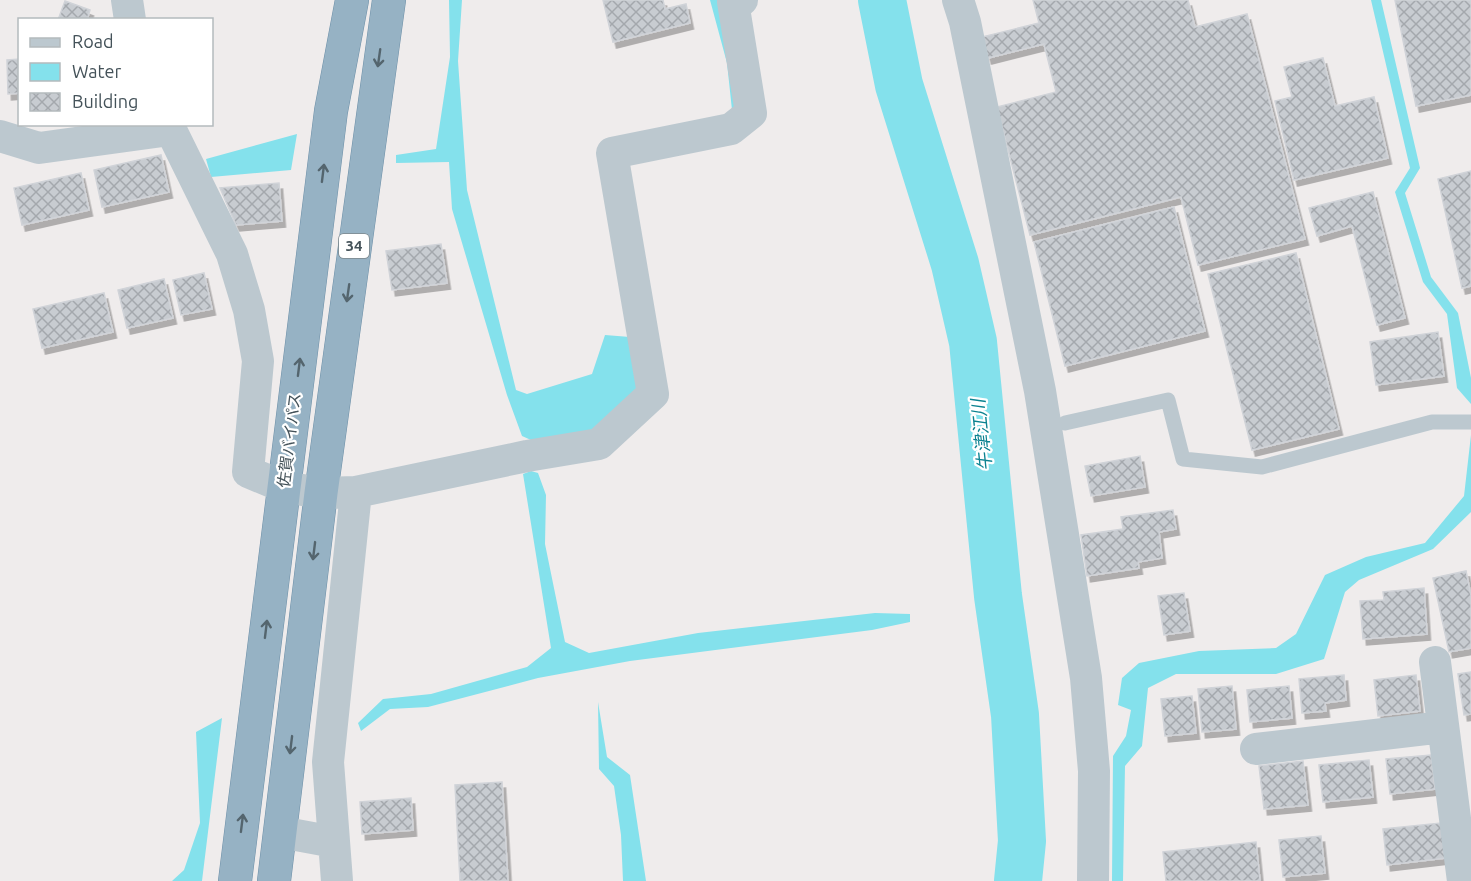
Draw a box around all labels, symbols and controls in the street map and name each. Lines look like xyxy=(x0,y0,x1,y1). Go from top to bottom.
legend xyxy=(18,18,213,126)
text: Road xyxy=(72,31,114,51)
one-way arrow xyxy=(374,47,385,67)
text: Water xyxy=(72,61,122,81)
text: Building xyxy=(72,91,138,111)
one-way arrow xyxy=(318,164,329,184)
road number: 34 xyxy=(339,234,369,258)
one-way arrow xyxy=(342,282,353,302)
one-way arrow xyxy=(293,357,304,377)
street label: 佐賀バイパス xyxy=(274,391,304,489)
water label: 牛津江川 xyxy=(967,396,995,472)
one-way arrow xyxy=(308,541,319,561)
one-way arrow xyxy=(261,620,272,640)
one-way arrow xyxy=(285,734,296,754)
one-way arrow xyxy=(237,814,248,833)

